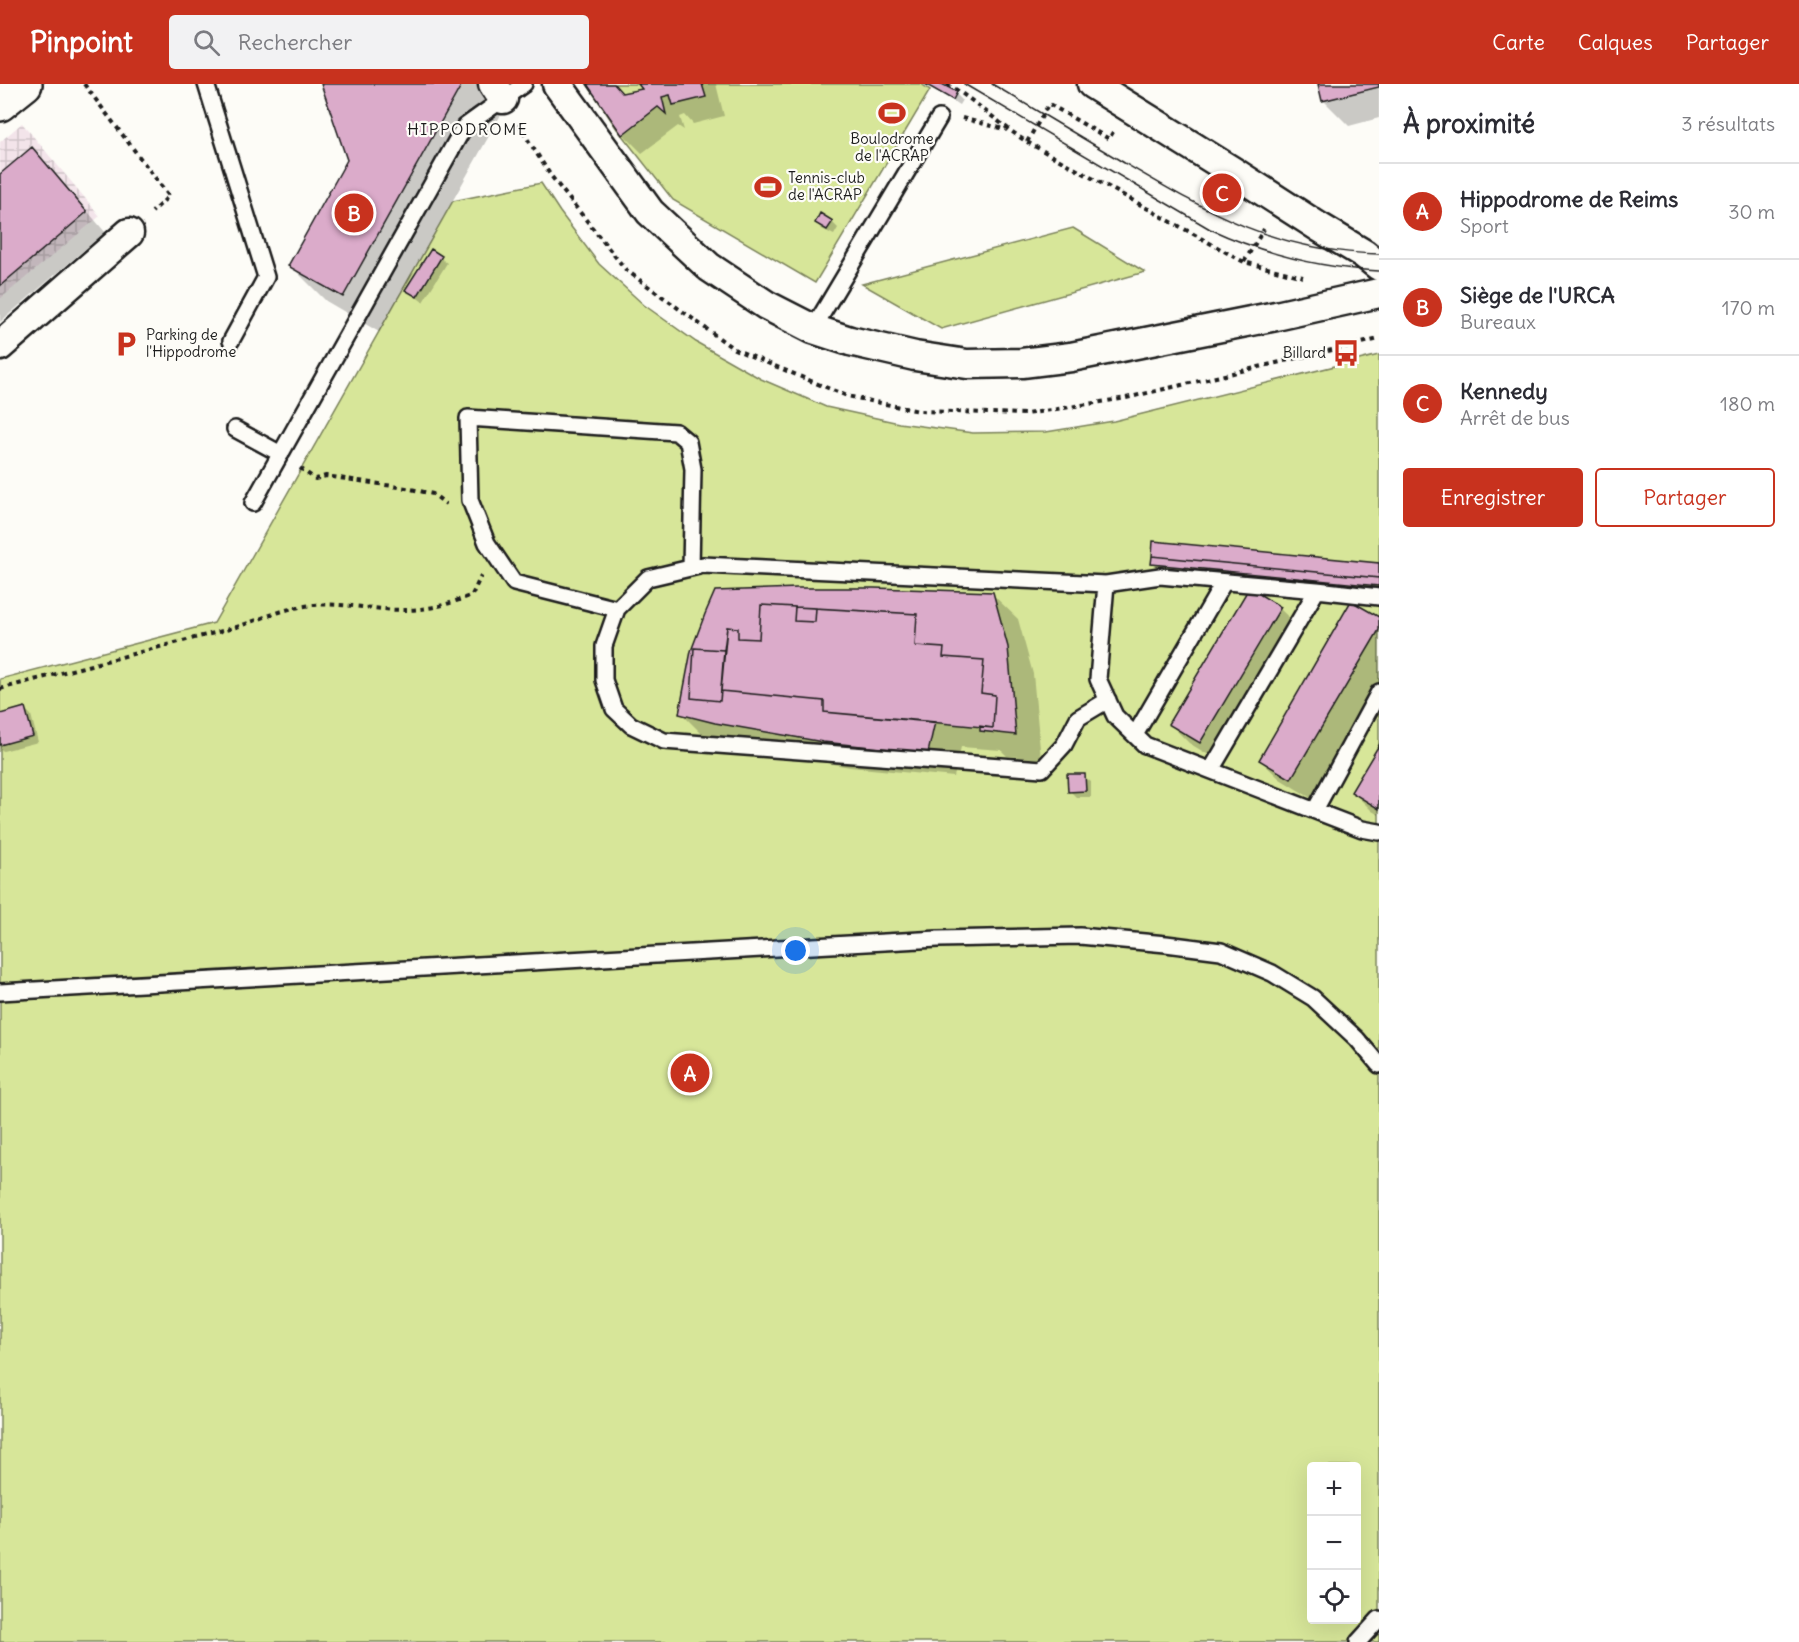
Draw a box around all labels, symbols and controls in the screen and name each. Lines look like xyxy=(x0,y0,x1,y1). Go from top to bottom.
search box xyxy=(169,15,589,69)
text: Pinpoint xyxy=(30,24,133,60)
icon: search xyxy=(190,26,223,59)
text: Rechercher xyxy=(238,28,352,56)
text: Carte xyxy=(1492,29,1545,56)
text: Calques xyxy=(1578,29,1653,56)
text: Partager xyxy=(1686,29,1769,56)
sports icon: Boulodrome de l'ACRAP xyxy=(877,98,907,128)
text: À proximité xyxy=(1403,107,1535,140)
text: 3 résultats xyxy=(1681,111,1775,136)
district label: HIPPODROME xyxy=(407,119,529,139)
place label: Boulodrome de l'ACRAP xyxy=(850,129,934,165)
place label: Tennis-club de l'ACRAP xyxy=(788,168,865,204)
pin: C xyxy=(1202,170,1242,216)
sports icon: Tennis-club de l'ACRAP xyxy=(753,172,783,202)
text: Hippodrome de Reims xyxy=(1460,185,1678,213)
pin: B xyxy=(334,190,374,236)
text: A xyxy=(1416,199,1429,224)
text: 30 m xyxy=(1728,199,1775,224)
text: Sport xyxy=(1460,213,1509,238)
text: Siège de l'URCA xyxy=(1460,281,1615,309)
text: B xyxy=(1416,295,1429,320)
text: 170 m xyxy=(1722,295,1775,320)
text: Bureaux xyxy=(1460,309,1536,334)
place label: Parking de l'Hippodrome xyxy=(146,325,236,361)
parking icon: Parking de l'Hippodrome xyxy=(111,329,141,359)
bus stop icon: Billard xyxy=(1331,338,1361,368)
place label: Billard xyxy=(1283,343,1326,362)
text: Kennedy xyxy=(1460,377,1548,405)
text: C xyxy=(1416,391,1429,416)
text: 180 m xyxy=(1720,391,1775,416)
text: Arrêt de bus xyxy=(1460,405,1570,430)
button: Enregistrer xyxy=(1403,468,1583,527)
button: Partager xyxy=(1595,468,1775,527)
your location xyxy=(781,936,810,965)
pin: A xyxy=(670,1050,710,1096)
map controls xyxy=(1307,1462,1361,1624)
button: + xyxy=(1307,1462,1361,1516)
button: − xyxy=(1307,1516,1361,1570)
button: locate xyxy=(1307,1570,1361,1624)

